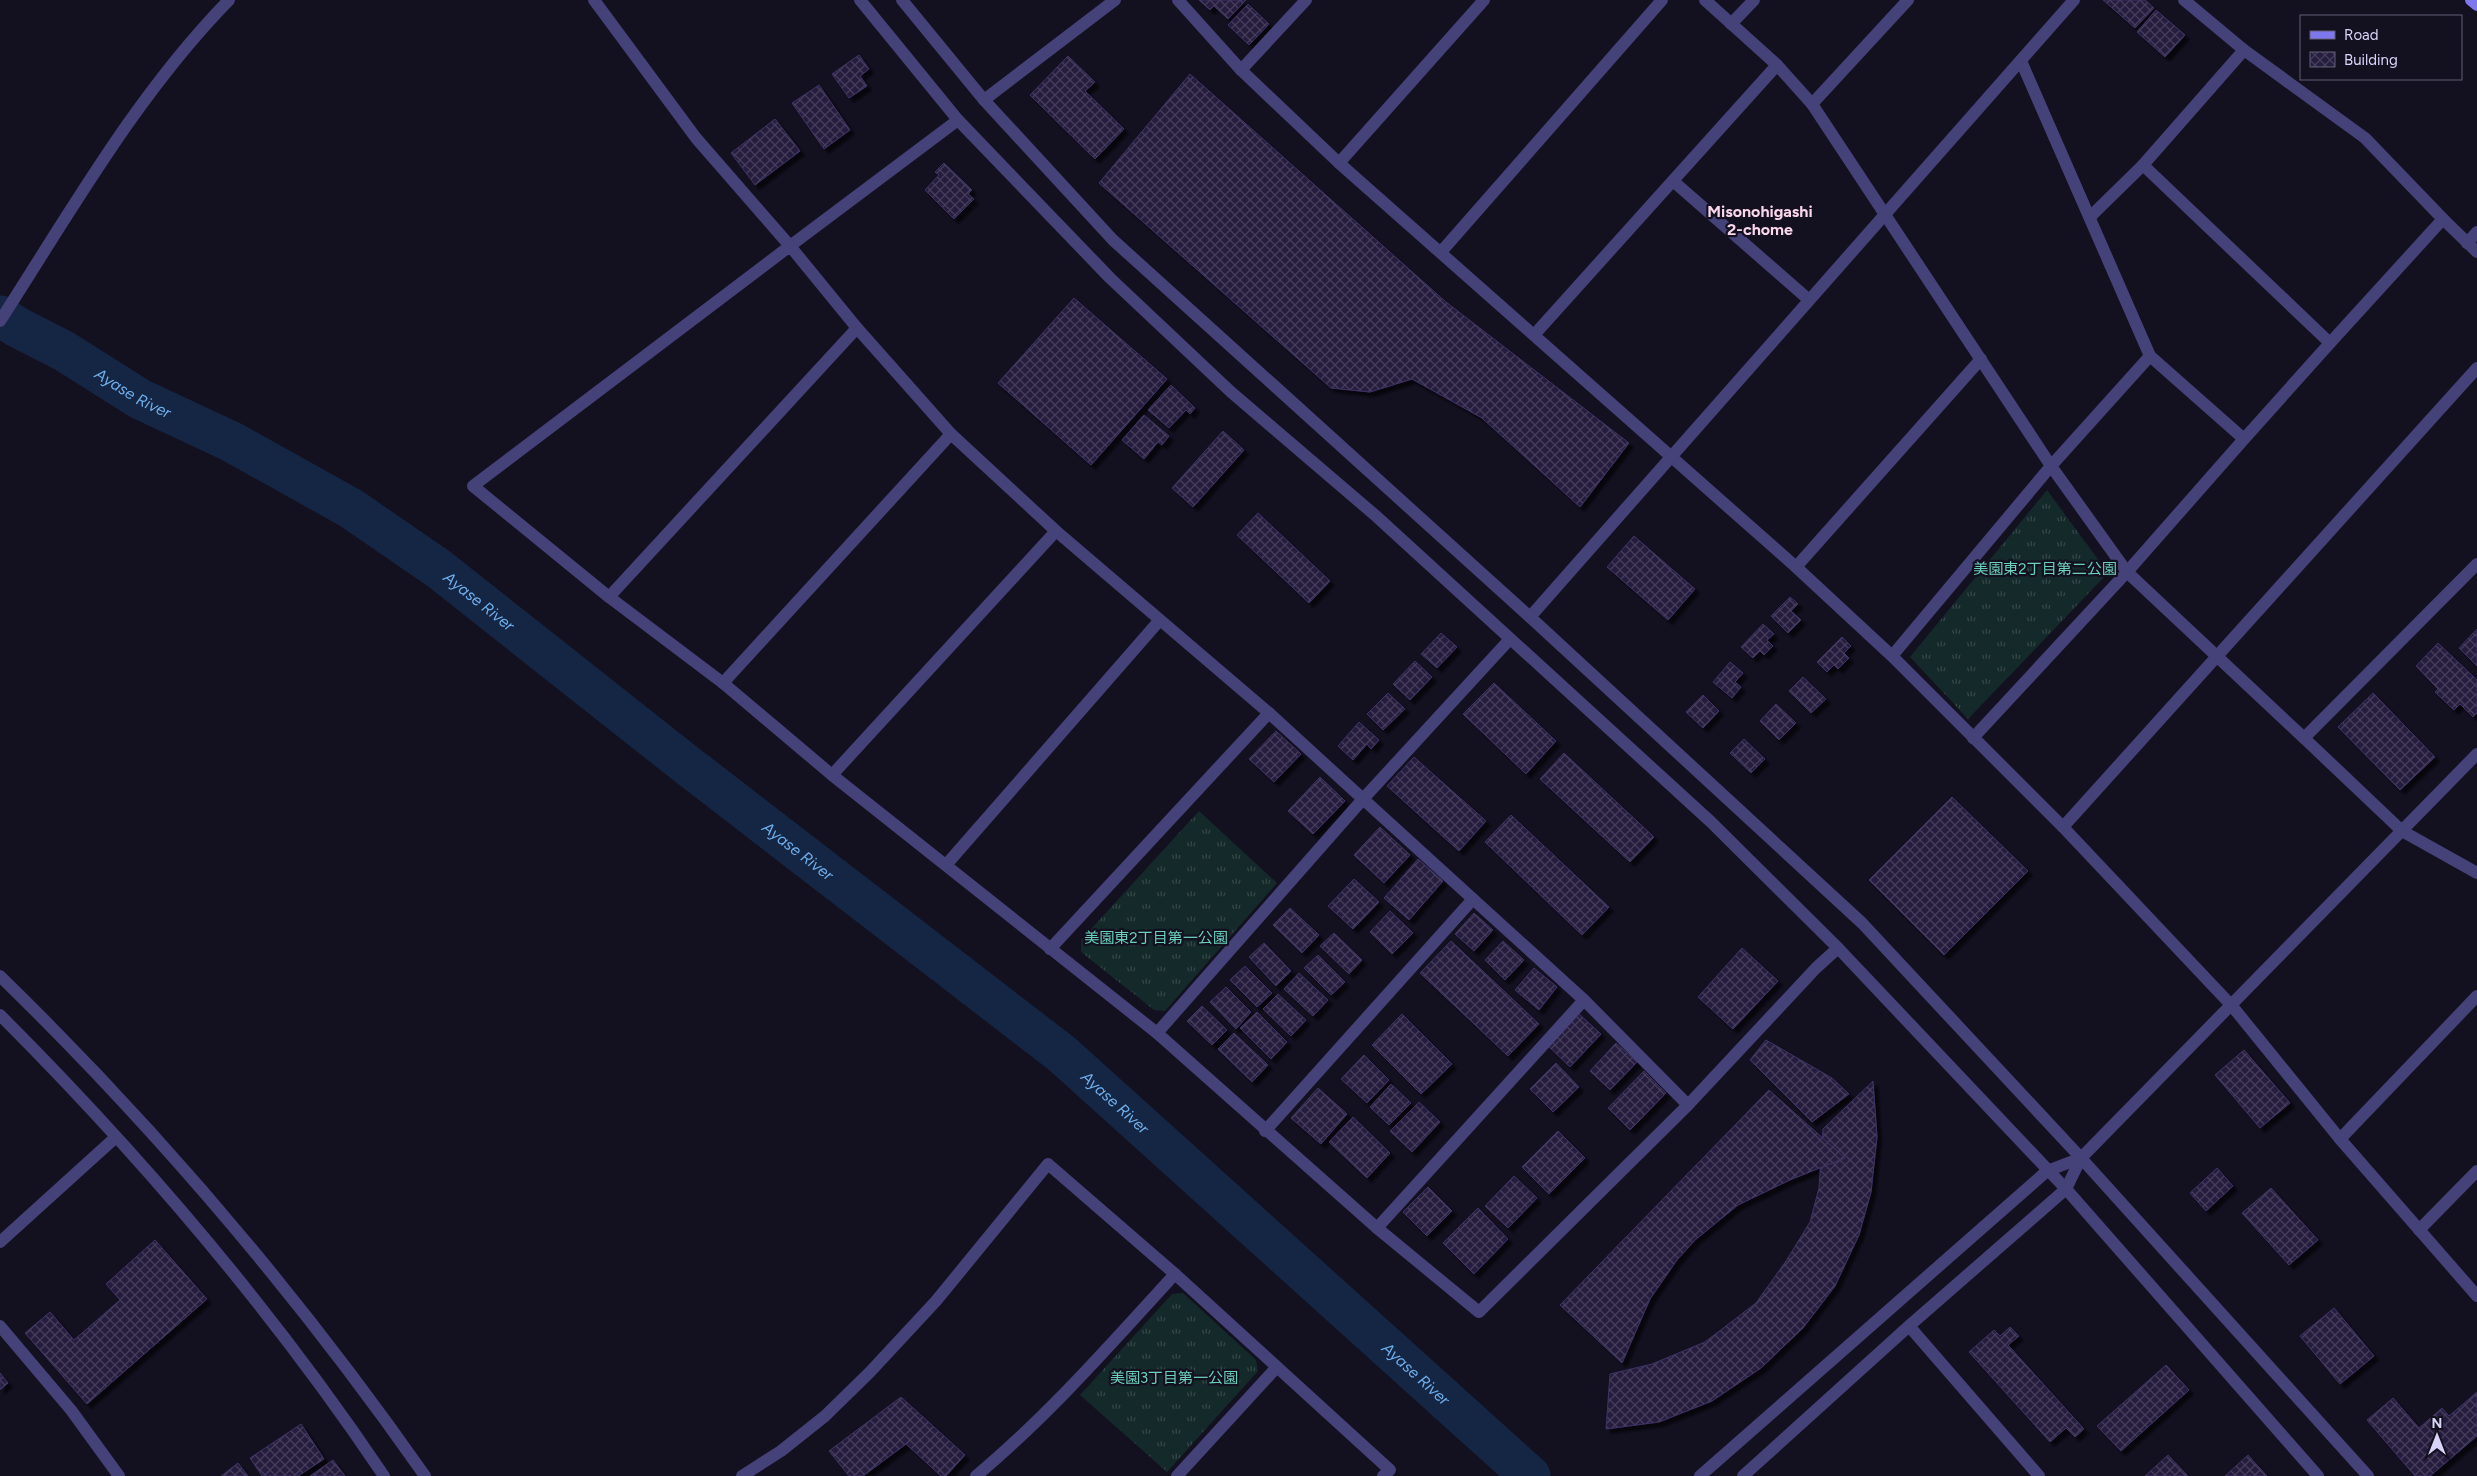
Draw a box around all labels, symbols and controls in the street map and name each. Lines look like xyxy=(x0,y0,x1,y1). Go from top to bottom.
legend xyxy=(2300,15,2462,80)
text: Road xyxy=(2344,26,2379,44)
text: Building xyxy=(2344,51,2398,69)
district label: Misonohigashi 2-chome xyxy=(1707,202,1813,239)
water label: Ayase River xyxy=(91,363,175,422)
park label: 美園東2丁目第二公園 xyxy=(1973,560,2117,578)
water label: Ayase River xyxy=(439,567,519,635)
water label: Ayase River xyxy=(758,817,838,884)
park label: 美園東2丁目第一公園 xyxy=(1084,929,1228,947)
water label: Ayase River xyxy=(1077,1066,1154,1138)
water label: Ayase River xyxy=(1378,1337,1454,1409)
park label: 美園3丁目第一公園 xyxy=(1110,1369,1238,1387)
north arrow xyxy=(2412,1411,2462,1461)
text: N xyxy=(2432,1415,2442,1432)

